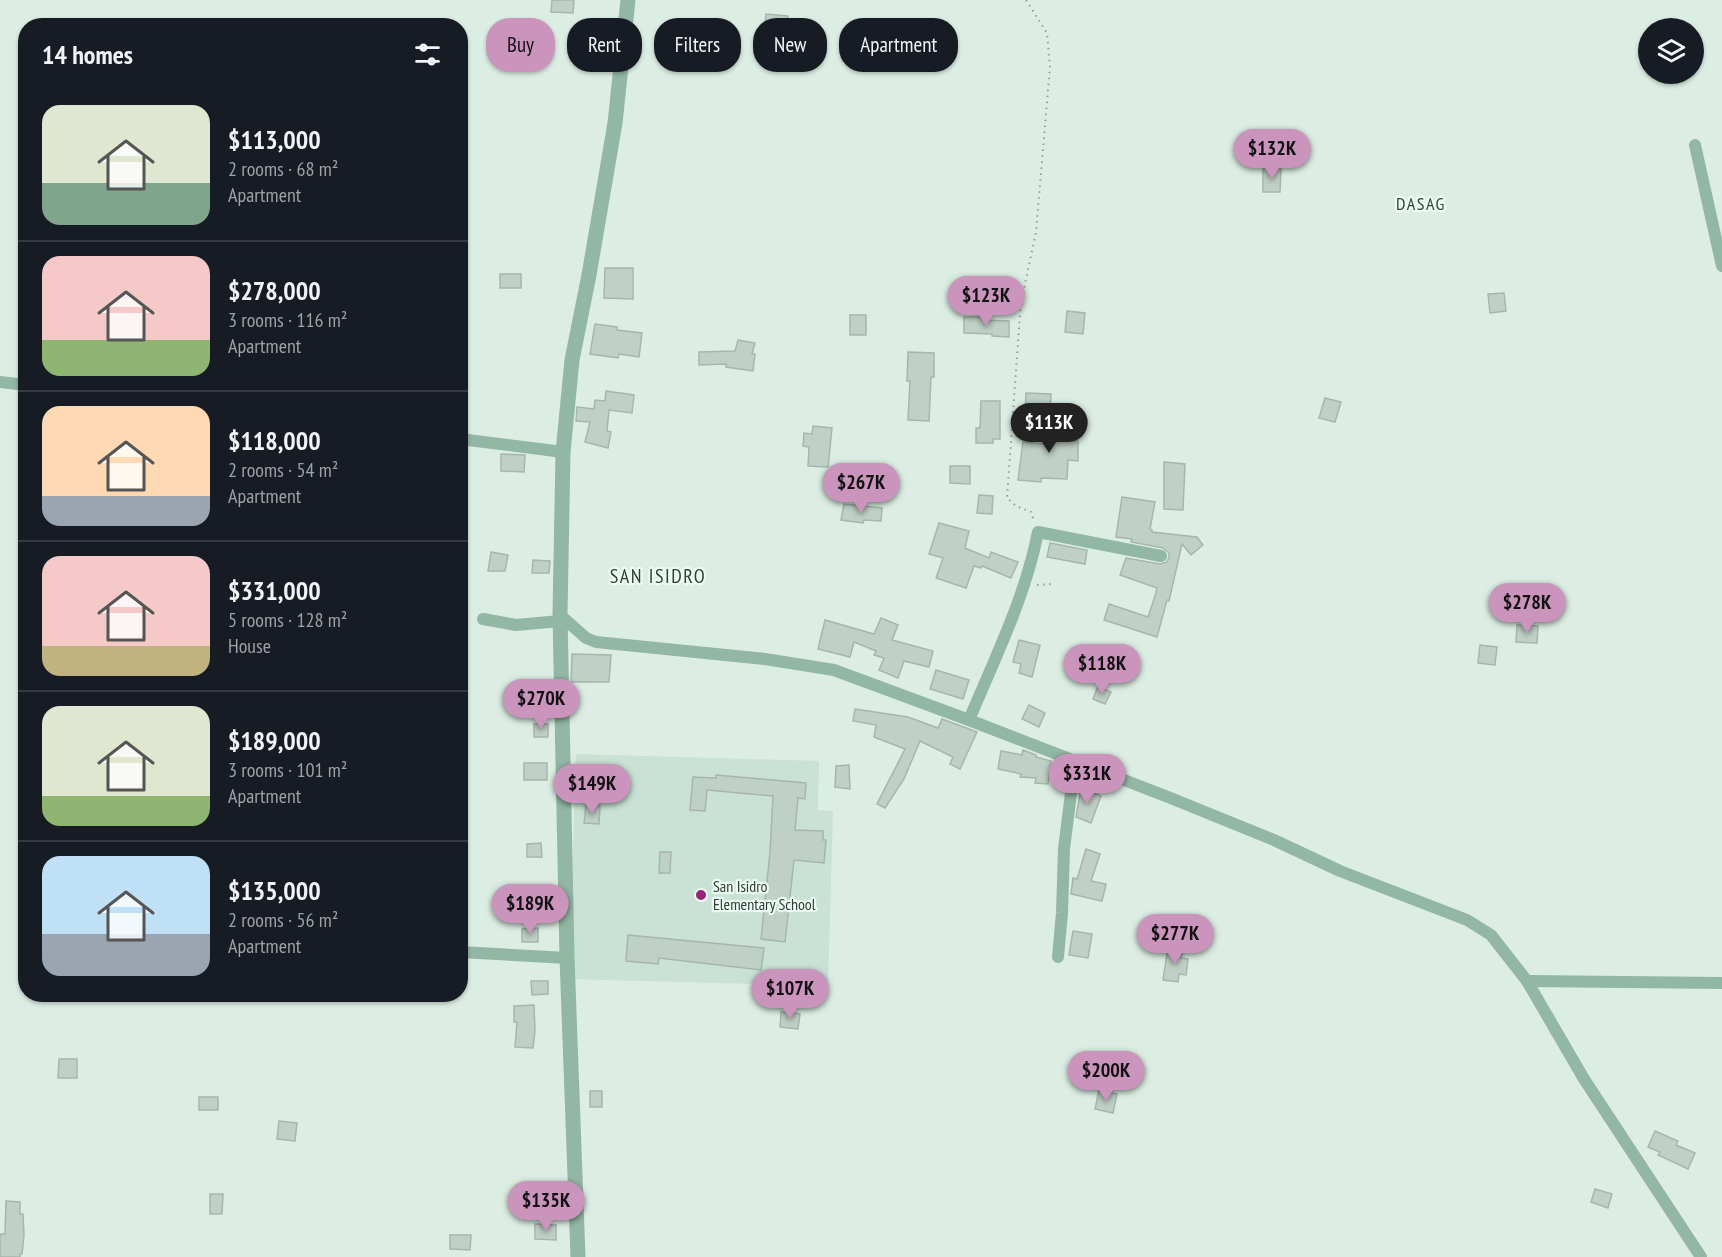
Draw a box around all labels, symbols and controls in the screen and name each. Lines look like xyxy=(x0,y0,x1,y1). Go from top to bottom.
chip: Buy xyxy=(486,18,555,72)
chip: Rent xyxy=(567,18,642,72)
chip: Filters xyxy=(654,18,741,72)
chip: New xyxy=(753,18,827,72)
chip: Apartment xyxy=(839,18,958,72)
map controls xyxy=(1638,18,1704,84)
button: layers xyxy=(1638,18,1704,84)
text: 14 homes xyxy=(42,38,133,71)
icon: filters xyxy=(411,38,444,71)
text: $113,000 xyxy=(228,123,321,156)
icon: home xyxy=(90,129,162,201)
pin: $132K xyxy=(1230,129,1314,180)
text: $132K xyxy=(1248,135,1296,161)
text: 2 rooms · 68 m² xyxy=(228,156,338,182)
text: Apartment xyxy=(228,182,301,208)
district label: DASAG xyxy=(1396,192,1446,215)
text: $278,000 xyxy=(228,274,321,307)
pin: $123K xyxy=(944,276,1028,327)
icon: home xyxy=(90,280,162,352)
text: $123K xyxy=(962,282,1010,308)
text: 3 rooms · 116 m² xyxy=(228,307,347,333)
text: Apartment xyxy=(228,333,301,359)
pin: $113K xyxy=(1007,403,1091,454)
text: $113K xyxy=(1025,409,1073,435)
text: $118,000 xyxy=(228,424,321,457)
icon: home xyxy=(90,430,162,502)
text: 2 rooms · 54 m² xyxy=(228,457,338,483)
pin: $267K xyxy=(819,463,903,514)
text: $267K xyxy=(837,469,885,495)
text: Apartment xyxy=(228,483,301,509)
district label: SAN ISIDRO xyxy=(610,563,706,589)
text: $331,000 xyxy=(228,574,321,607)
icon: home xyxy=(90,580,162,652)
pin: $278K xyxy=(1485,583,1569,634)
text: $278K xyxy=(1503,589,1551,615)
text: 5 rooms · 128 m² xyxy=(228,607,347,633)
text: House xyxy=(228,633,271,659)
pin: $118K xyxy=(1060,644,1144,695)
text: $118K xyxy=(1078,650,1126,676)
pin: $270K xyxy=(499,679,583,730)
text: $270K xyxy=(517,685,565,711)
text: $189,000 xyxy=(228,724,321,757)
icon: home xyxy=(90,730,162,802)
pin: $331K xyxy=(1045,754,1129,805)
text: 3 rooms · 101 m² xyxy=(228,757,347,783)
text: $331K xyxy=(1063,760,1111,786)
pin: $149K xyxy=(550,764,634,815)
text: $149K xyxy=(568,770,616,796)
text: Apartment xyxy=(228,783,301,809)
text: $135,000 xyxy=(228,874,321,907)
place label: San Isidro Elementary School xyxy=(713,876,816,914)
icon: home xyxy=(90,880,162,952)
pin: $189K xyxy=(488,884,572,935)
marker: San Isidro Elementary School xyxy=(694,888,708,902)
text: $189K xyxy=(506,890,554,916)
text: 2 rooms · 56 m² xyxy=(228,907,338,933)
pin: $277K xyxy=(1133,914,1217,965)
text: $277K xyxy=(1151,920,1199,946)
text: Apartment xyxy=(228,933,301,959)
pin: $107K xyxy=(748,969,832,1020)
text: $107K xyxy=(766,975,814,1001)
pin: $200K xyxy=(1064,1051,1148,1102)
text: $200K xyxy=(1082,1057,1130,1083)
pin: $135K xyxy=(504,1181,588,1232)
text: $135K xyxy=(522,1187,570,1213)

